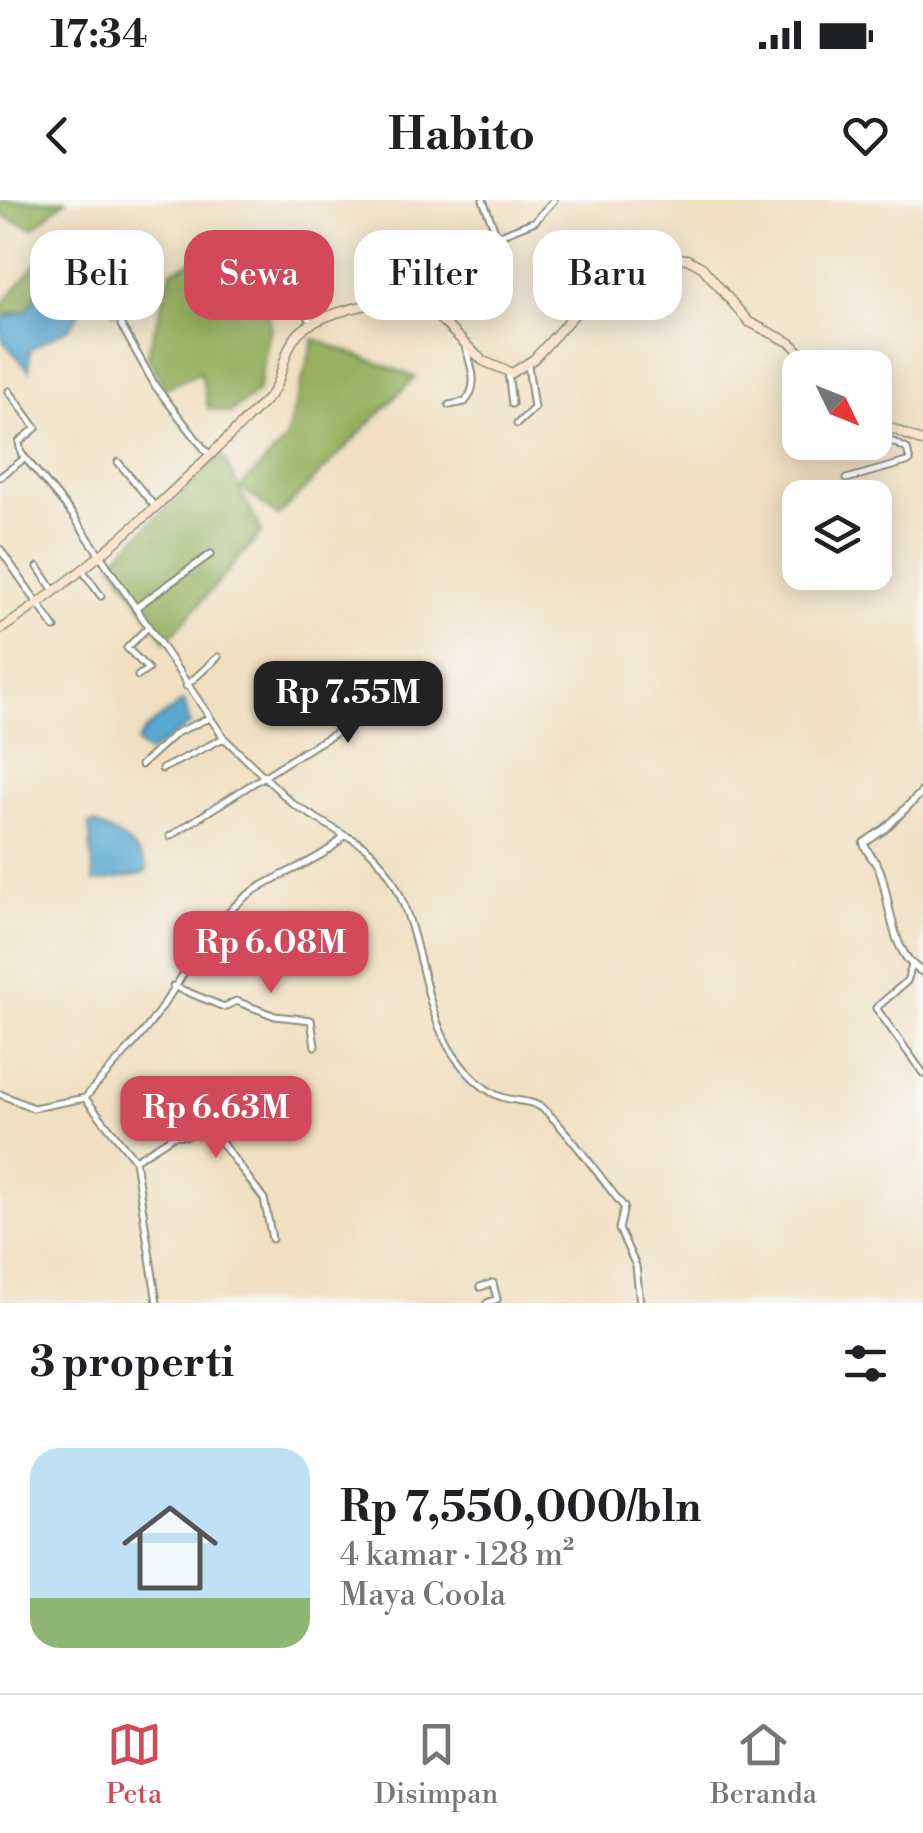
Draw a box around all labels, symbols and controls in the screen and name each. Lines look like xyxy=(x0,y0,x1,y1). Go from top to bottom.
text: 17:34 xyxy=(50,12,148,59)
text: Habito xyxy=(388,107,535,164)
icon: back xyxy=(30,108,85,163)
icon: heart xyxy=(838,108,893,163)
chip: Beli xyxy=(30,230,164,320)
chip: Sewa xyxy=(184,230,334,320)
chip: Filter xyxy=(354,230,513,320)
chip: Baru xyxy=(533,230,682,320)
north arrow xyxy=(782,350,892,460)
map controls xyxy=(782,350,892,590)
button: layers xyxy=(782,480,892,590)
pin: Rp 7.55M xyxy=(245,661,451,746)
text: Rp 7.55M xyxy=(276,673,420,713)
pin: Rp 6.08M xyxy=(168,911,374,996)
text: Rp 6.08M xyxy=(195,923,347,963)
pin: Rp 6.63M xyxy=(113,1076,319,1161)
text: Rp 6.63M xyxy=(142,1088,290,1128)
icon: filters xyxy=(838,1336,893,1391)
text: 3 properti xyxy=(30,1337,234,1390)
text: Rp 7,550,000/bln xyxy=(340,1482,701,1535)
icon: home xyxy=(110,1488,230,1608)
text: 4 kamar · 128 m² xyxy=(340,1535,574,1575)
text: Maya Coola xyxy=(340,1575,506,1615)
tab: Peta xyxy=(106,1717,162,1812)
tab: Disimpan xyxy=(374,1717,498,1812)
tab: Beranda xyxy=(710,1717,817,1812)

